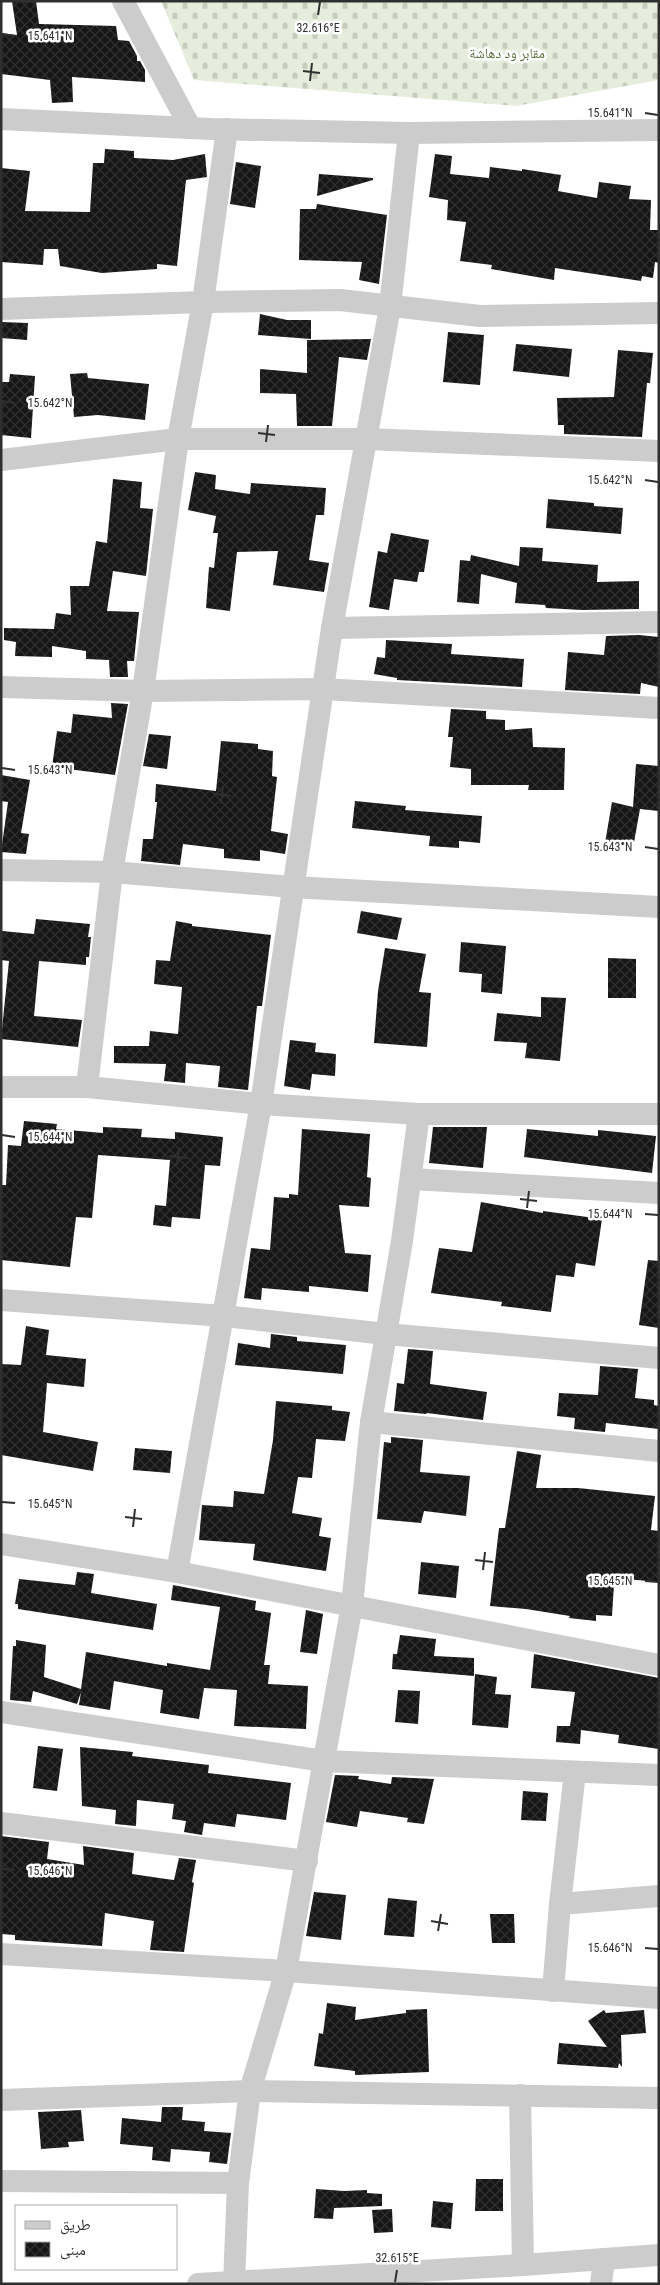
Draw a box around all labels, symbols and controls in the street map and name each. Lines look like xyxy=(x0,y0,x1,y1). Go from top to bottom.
text: 32.616°E xyxy=(296,21,340,35)
text: 15.641°N xyxy=(28,29,72,43)
park label: مقابر ود دهاشة xyxy=(469,45,545,62)
text: 15.641°N xyxy=(588,106,632,120)
text: 15.642°N xyxy=(28,396,72,410)
text: 15.642°N xyxy=(588,473,632,487)
text: 15.643°N xyxy=(28,763,72,777)
text: 15.643°N xyxy=(588,840,632,854)
text: 15.644°N xyxy=(28,1130,72,1144)
text: 15.644°N xyxy=(588,1207,632,1221)
text: 15.645°N xyxy=(28,1497,72,1511)
text: 15.645°N xyxy=(588,1574,632,1588)
text: 15.646°N xyxy=(28,1864,72,1878)
text: 15.646°N xyxy=(588,1941,632,1955)
legend xyxy=(15,2205,178,2270)
text: طريق xyxy=(60,2216,91,2235)
text: مبنى xyxy=(60,2241,86,2260)
text: 32.615°E xyxy=(375,2251,419,2265)

